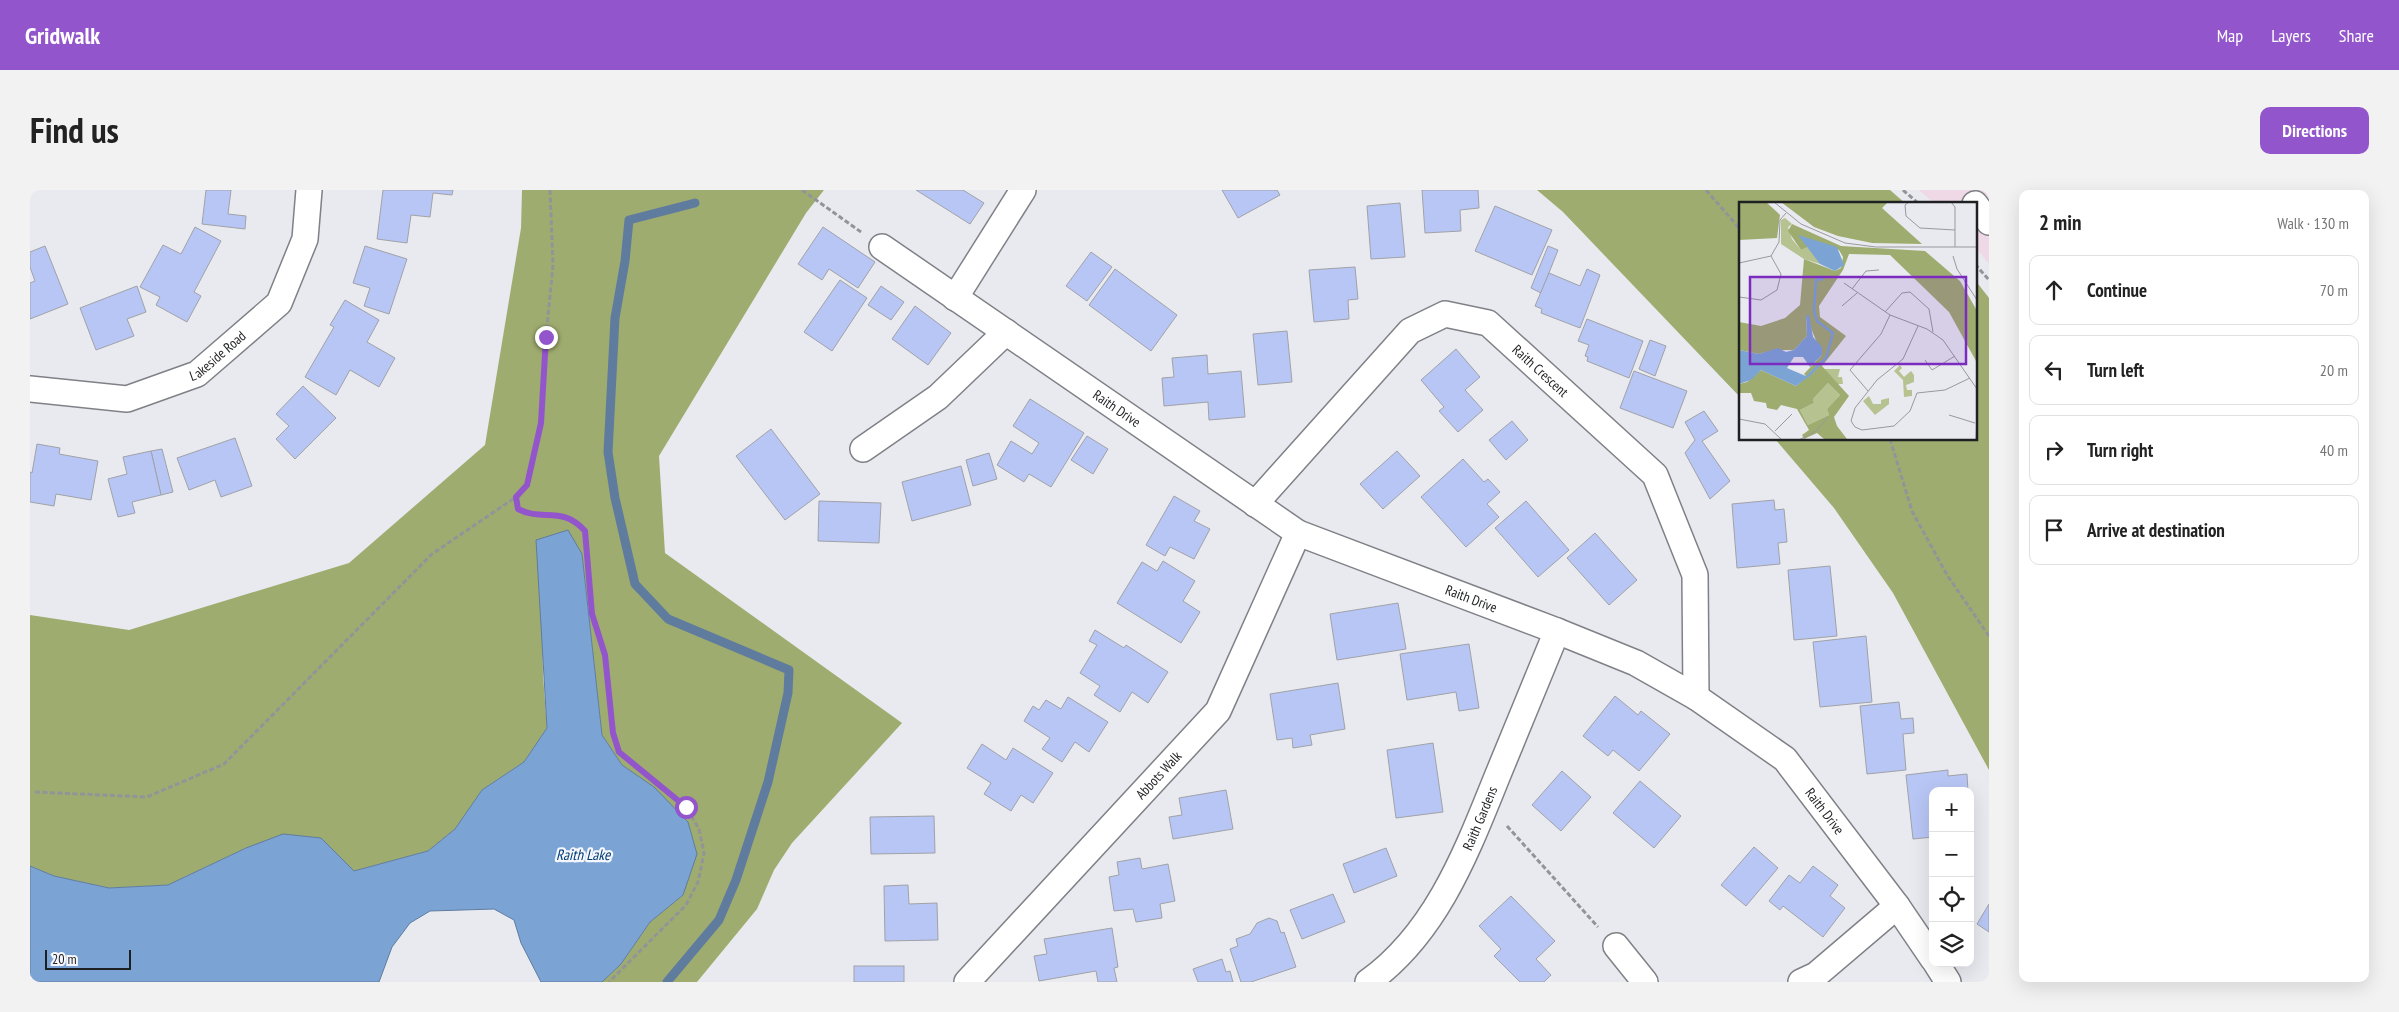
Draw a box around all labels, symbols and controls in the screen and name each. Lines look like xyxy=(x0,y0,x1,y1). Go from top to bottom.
text: Gridwalk xyxy=(25,20,100,51)
text: Map xyxy=(2217,24,2243,47)
text: Layers xyxy=(2271,24,2311,47)
text: Share xyxy=(2339,24,2374,47)
text: Find us xyxy=(30,107,119,153)
button: Directions xyxy=(2260,107,2369,154)
inset map xyxy=(1739,202,1976,440)
text: 2 min xyxy=(2039,209,2081,236)
text: Walk · 130 m xyxy=(2277,213,2349,233)
icon: ahead xyxy=(2040,276,2068,304)
text: Continue xyxy=(2087,278,2147,302)
text: 70 m xyxy=(2320,280,2348,300)
route end xyxy=(535,326,558,349)
street label: Lakeside Road xyxy=(187,327,249,385)
street label: Raith Crescent xyxy=(1509,341,1572,401)
icon: left xyxy=(2040,356,2068,384)
text: Turn left xyxy=(2087,358,2144,382)
text: 20 m xyxy=(2320,360,2348,380)
street label: Raith Drive xyxy=(1090,386,1144,431)
icon: right xyxy=(2040,436,2068,464)
text: Turn right xyxy=(2087,438,2153,462)
text: 40 m xyxy=(2320,440,2348,460)
icon: arrive xyxy=(2040,516,2068,544)
text: Arrive at destination xyxy=(2087,518,2225,542)
street label: Raith Drive xyxy=(1443,581,1500,617)
street label: Abbots Walk xyxy=(1132,747,1186,803)
street label: Raith Gardens xyxy=(1458,783,1501,853)
street label: Raith Drive xyxy=(1801,784,1848,838)
map controls xyxy=(1929,787,1974,967)
button: + xyxy=(1929,787,1974,832)
route start xyxy=(675,796,698,819)
button: − xyxy=(1929,832,1974,877)
water label: Raith Lake xyxy=(556,845,611,864)
button: locate xyxy=(1929,877,1974,922)
button: layers xyxy=(1929,922,1974,967)
scale bar xyxy=(45,947,131,970)
text: 20 m xyxy=(52,950,77,968)

